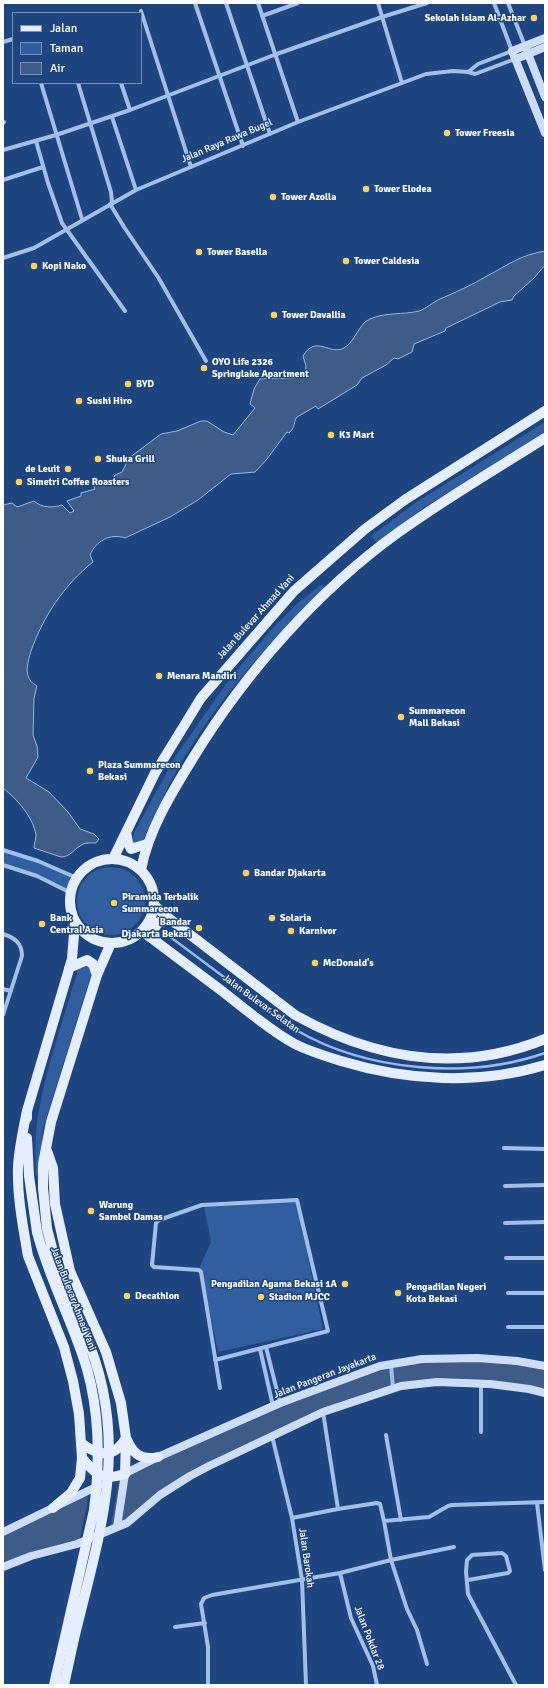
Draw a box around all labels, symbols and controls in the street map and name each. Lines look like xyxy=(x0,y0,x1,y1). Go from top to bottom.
legend xyxy=(12,12,142,84)
place label: Sekolah Islam Al-Azhar xyxy=(425,12,526,24)
marker: Sekolah Islam Al-Azhar xyxy=(529,13,539,23)
text: Jalan xyxy=(50,21,77,36)
text: Taman xyxy=(50,41,83,56)
text: Air xyxy=(50,61,65,76)
street label: Jalan Raya Rawa Bugel xyxy=(180,116,274,166)
place label: Tower Freesia xyxy=(455,127,515,139)
marker: Tower Freesia xyxy=(442,128,452,138)
place label: Tower Elodea xyxy=(374,183,432,195)
marker: Tower Elodea xyxy=(361,184,371,194)
place label: Tower Azolla xyxy=(281,191,336,203)
marker: Tower Azolla xyxy=(268,192,278,202)
place label: Tower Basella xyxy=(207,246,267,258)
marker: Tower Basella xyxy=(194,247,204,257)
place label: Tower Caldesia xyxy=(354,255,419,267)
marker: Tower Caldesia xyxy=(341,256,351,266)
place label: Kopi Nako xyxy=(42,260,86,272)
marker: Kopi Nako xyxy=(29,261,39,271)
place label: Tower Davallia xyxy=(282,309,346,321)
marker: Tower Davallia xyxy=(269,310,279,320)
place label: OYO Life 2326 Springlake Apartment xyxy=(212,356,309,380)
marker: OYO Life 2326 Springlake Apartment xyxy=(199,363,209,373)
place label: BYD xyxy=(136,378,154,390)
marker: BYD xyxy=(123,379,133,389)
place label: Sushi Hiro xyxy=(87,395,132,407)
marker: Sushi Hiro xyxy=(74,396,84,406)
place label: K3 Mart xyxy=(339,429,374,441)
marker: K3 Mart xyxy=(326,430,336,440)
place label: Shuka Grill xyxy=(106,453,155,465)
marker: Shuka Grill xyxy=(93,454,103,464)
place label: de Leuit xyxy=(25,463,60,475)
marker: de Leuit xyxy=(63,464,73,474)
place label: Simetri Coffee Roasters xyxy=(27,476,129,488)
marker: Simetri Coffee Roasters xyxy=(14,477,24,487)
street label: Jalan Bulevar Ahmad Yani xyxy=(215,572,297,662)
place label: Menara Mandiri xyxy=(167,670,237,682)
marker: Menara Mandiri xyxy=(154,671,164,681)
place label: Summarecon Mall Bekasi xyxy=(409,705,466,728)
marker: Summarecon Mall Bekasi xyxy=(396,712,406,722)
place label: Plaza Summarecon Bekasi xyxy=(98,759,181,782)
marker: Plaza Summarecon Bekasi xyxy=(85,766,95,776)
place label: Bandar Djakarta xyxy=(254,867,326,879)
marker: Bandar Djakarta xyxy=(241,868,251,878)
place label: Piramida Terbalik Summarecon xyxy=(122,891,199,914)
marker: Piramida Terbalik Summarecon xyxy=(109,898,119,908)
place label: Bank Central Asia xyxy=(50,912,104,936)
place label: Solaria xyxy=(280,912,311,924)
marker: Solaria xyxy=(267,913,277,923)
place label: Bandar Djakarta Bekasi xyxy=(121,916,191,940)
marker: Bank Central Asia xyxy=(37,919,47,929)
marker: Bandar Djakarta Bekasi xyxy=(194,923,204,933)
place label: Karnivor xyxy=(299,925,337,937)
marker: Karnivor xyxy=(286,926,296,936)
place label: McDonald's xyxy=(323,957,374,969)
marker: McDonald's xyxy=(310,958,320,968)
street label: Jalan Bulevar Selatan xyxy=(220,972,302,1036)
place label: Warung Sambel Damas xyxy=(99,1199,163,1222)
marker: Warung Sambel Damas xyxy=(86,1206,96,1216)
street label: Jalan Bulevar Ahmad Yani xyxy=(48,1246,98,1352)
place label: Pengadilan Agama Bekasi 1A xyxy=(211,1278,337,1290)
marker: Pengadilan Agama Bekasi 1A xyxy=(340,1279,350,1289)
place label: Pengadilan Negeri Kota Bekasi xyxy=(406,1281,486,1304)
marker: Pengadilan Negeri Kota Bekasi xyxy=(393,1288,403,1298)
place label: Decathlon xyxy=(135,1290,179,1302)
marker: Decathlon xyxy=(122,1291,132,1301)
place label: Stadion MJCC xyxy=(269,1291,330,1303)
marker: Stadion MJCC xyxy=(256,1292,266,1302)
street label: Jalan Pangeran Jayakarta xyxy=(272,1351,378,1401)
street label: Jalan Barokah xyxy=(296,1527,316,1589)
street label: Jalan Pokdar 28 xyxy=(351,1604,387,1672)

